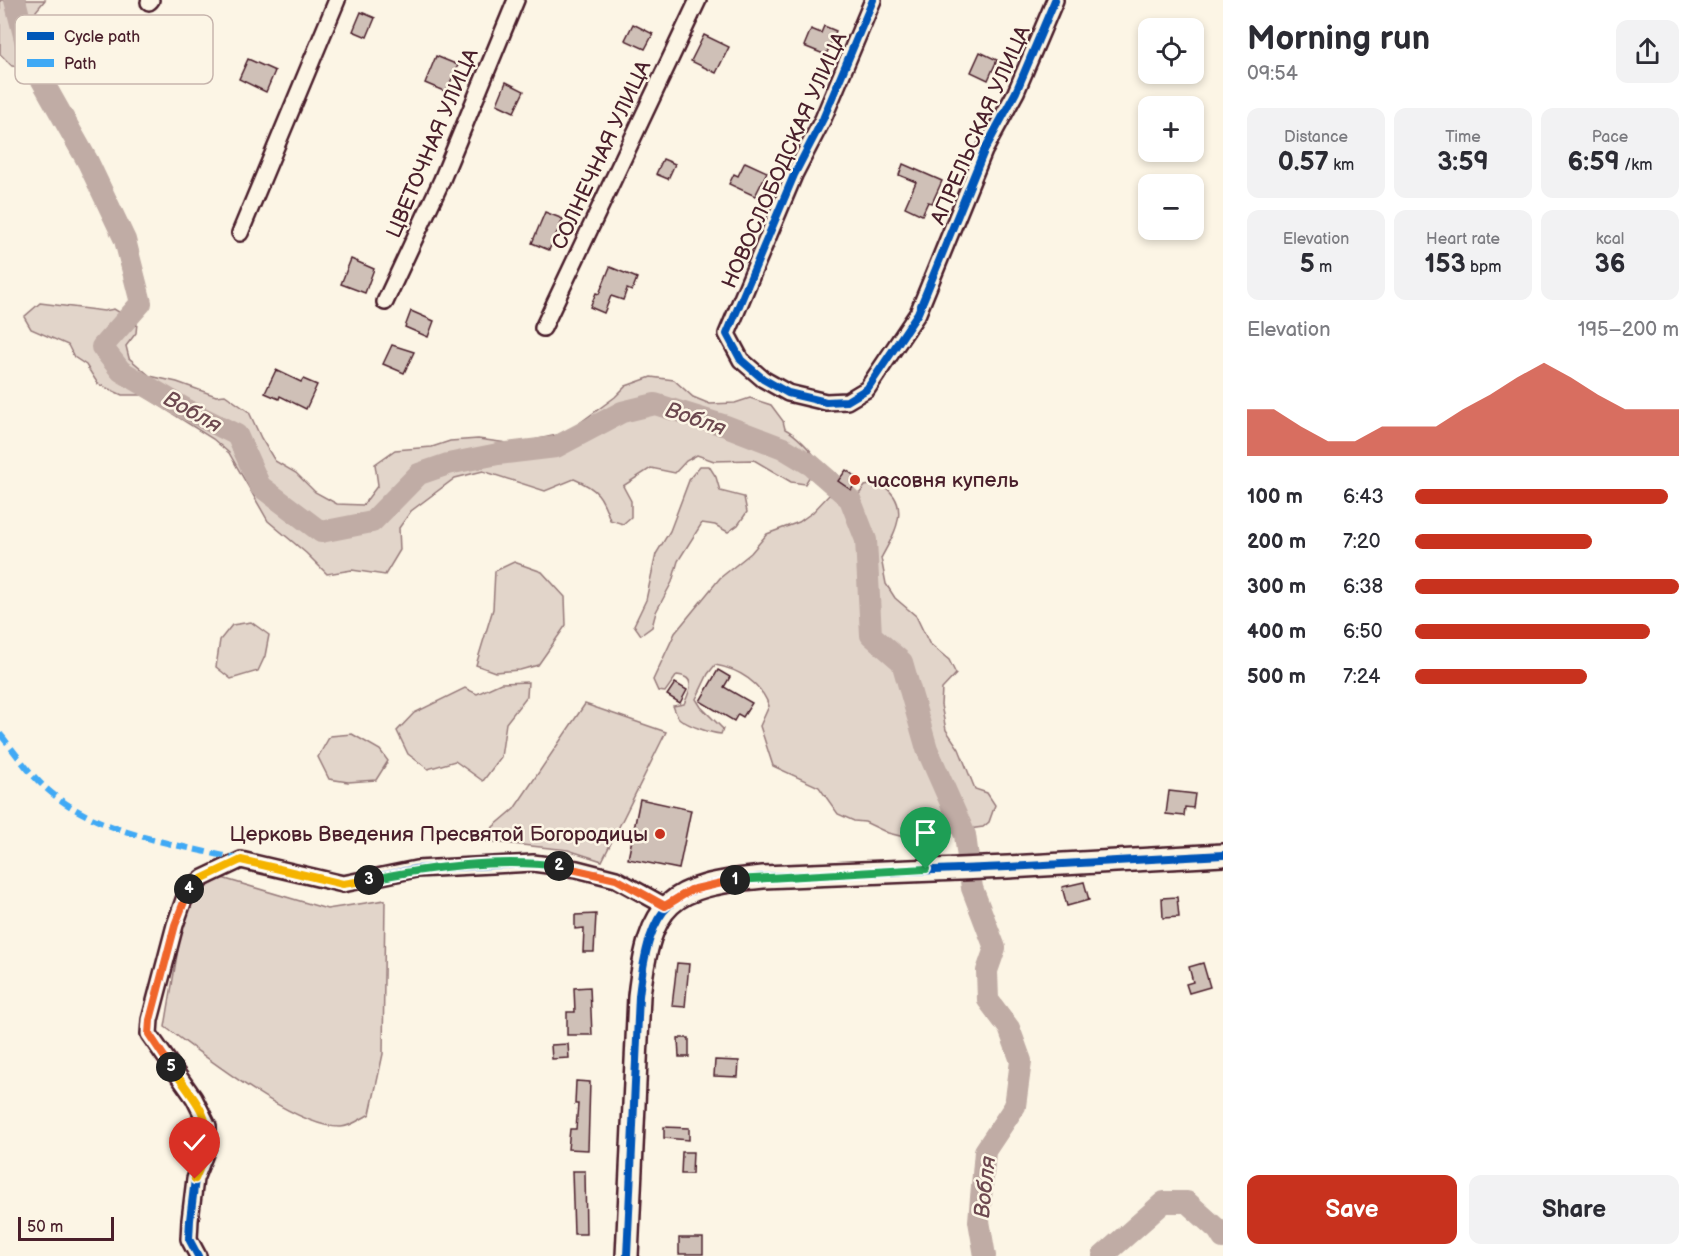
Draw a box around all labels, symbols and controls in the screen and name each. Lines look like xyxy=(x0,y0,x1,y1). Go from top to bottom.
legend xyxy=(15,15,213,84)
map controls xyxy=(1138,18,1204,240)
button: locate xyxy=(1138,18,1204,84)
text: Morning run xyxy=(1247,19,1430,59)
button: share xyxy=(1616,20,1679,83)
street label: АПРЕЛЬСКАЯ УЛИЦА xyxy=(925,22,1036,229)
text: Cycle path xyxy=(64,28,140,47)
street label: НОВОСЛОБОДСКАЯ УЛИЦА xyxy=(717,28,852,292)
street label: ЦВЕТОЧНАЯ УЛИЦА xyxy=(381,45,484,242)
text: Path xyxy=(64,55,96,74)
street label: СОЛНЕЧНАЯ УЛИЦА xyxy=(547,57,656,254)
text: 09:54 xyxy=(1247,62,1298,86)
button: + xyxy=(1138,96,1204,162)
text: Distance xyxy=(1284,128,1348,147)
text: Time xyxy=(1445,128,1481,147)
text: Pace xyxy=(1592,128,1628,147)
text: 0.57 xyxy=(1278,147,1329,178)
text: 3:59 xyxy=(1437,147,1489,178)
text: 6:59 xyxy=(1568,147,1620,178)
text: km xyxy=(1329,156,1354,175)
text: /km xyxy=(1620,156,1652,175)
button: − xyxy=(1138,174,1204,240)
text: Elevation xyxy=(1283,230,1349,249)
text: Heart rate xyxy=(1426,230,1500,249)
text: kcal xyxy=(1596,230,1624,249)
text: 5 xyxy=(1300,249,1315,280)
text: 153 xyxy=(1425,249,1466,280)
text: 36 xyxy=(1595,249,1625,280)
text: m xyxy=(1315,258,1332,277)
text: bpm xyxy=(1466,258,1501,277)
text: Elevation xyxy=(1247,318,1330,342)
text: 195–200 m xyxy=(1578,318,1679,342)
water label: Вобля xyxy=(159,385,226,439)
water label: Вобля xyxy=(662,397,729,442)
place label: часовня купель xyxy=(867,468,1019,493)
marker: часовня купель xyxy=(848,473,862,487)
text: 100 m xyxy=(1247,485,1303,509)
text: 6:43 xyxy=(1343,485,1384,509)
text: 200 m xyxy=(1247,530,1306,554)
text: 7:20 xyxy=(1343,530,1380,554)
text: 300 m xyxy=(1247,575,1306,599)
text: 6:38 xyxy=(1343,575,1383,599)
text: 400 m xyxy=(1247,620,1306,644)
text: 6:50 xyxy=(1343,620,1382,644)
text: 500 m xyxy=(1247,665,1306,689)
text: 7:24 xyxy=(1343,665,1381,689)
pin xyxy=(900,807,951,869)
icon: arrive xyxy=(909,816,942,849)
place label: Церковь Введения Пресвятой Богородицы xyxy=(230,822,648,847)
marker: Церковь Введения Пресвятой Богородицы xyxy=(653,827,667,841)
pin: 2 xyxy=(544,851,574,881)
text: 2 xyxy=(554,856,564,875)
pin: 3 xyxy=(354,865,384,895)
pin: 1 xyxy=(720,865,750,895)
text: 3 xyxy=(364,870,374,889)
text: 1 xyxy=(732,870,738,889)
pin: 4 xyxy=(174,874,204,904)
text: 4 xyxy=(184,879,194,898)
pin: 5 xyxy=(156,1052,186,1082)
text: 5 xyxy=(166,1057,176,1076)
pin xyxy=(169,1117,220,1179)
icon: check xyxy=(178,1126,211,1159)
water label: Вобля xyxy=(969,1155,1002,1220)
button: Save xyxy=(1247,1175,1457,1244)
button: Share xyxy=(1469,1175,1679,1244)
scale bar xyxy=(18,1214,114,1242)
text: 50 m xyxy=(27,1218,63,1237)

